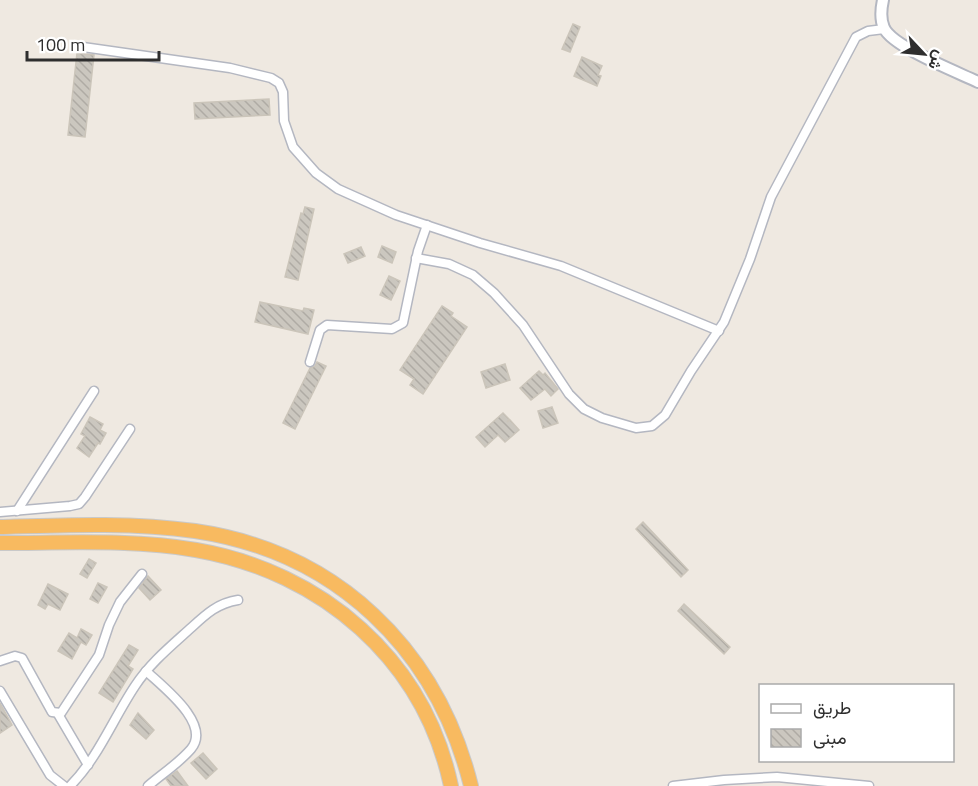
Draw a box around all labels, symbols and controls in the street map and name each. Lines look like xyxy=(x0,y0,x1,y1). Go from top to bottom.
scale bar xyxy=(27,24,159,62)
north arrow xyxy=(894,24,954,84)
text: 100 m xyxy=(36,31,85,58)
text: ش xyxy=(922,47,952,74)
legend xyxy=(759,684,954,762)
text: طريق xyxy=(813,694,851,721)
text: مبنى xyxy=(813,724,847,751)

